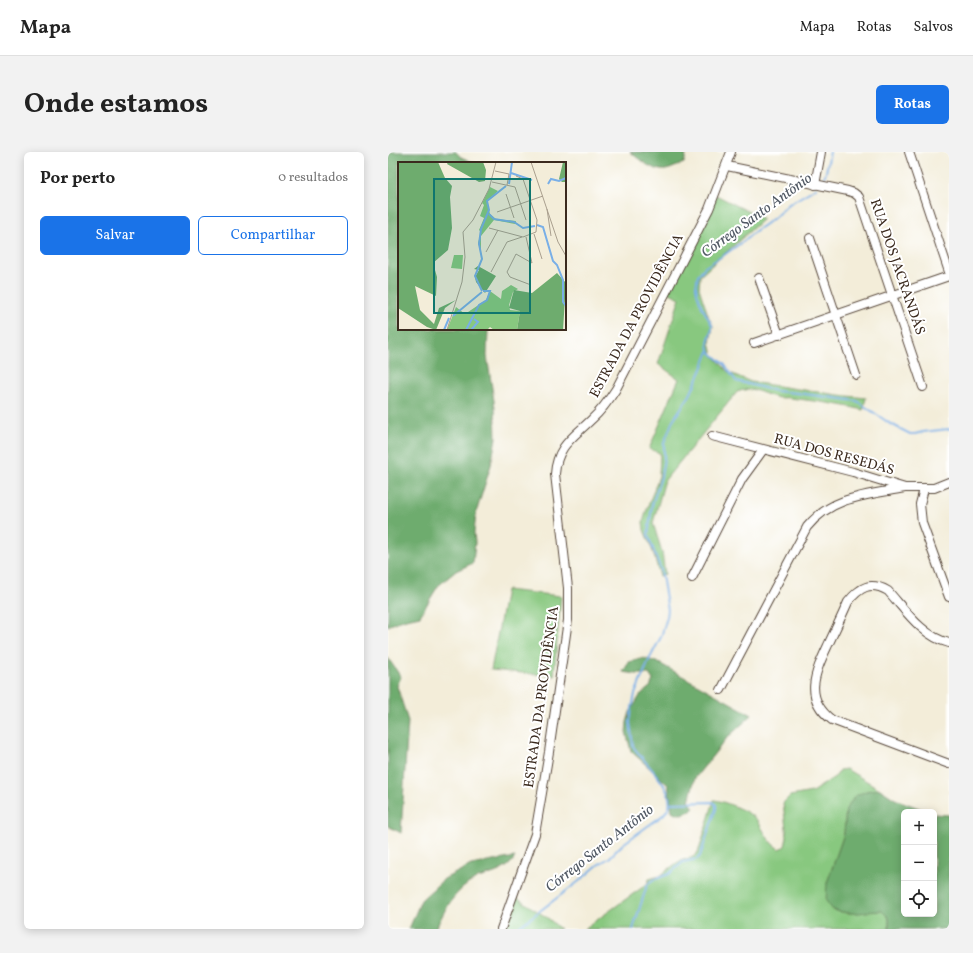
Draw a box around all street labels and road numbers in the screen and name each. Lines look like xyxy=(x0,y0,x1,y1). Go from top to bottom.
street label: RUA DOS JACRANDÁS xyxy=(865,196,929,338)
street label: ESTRADA DA PROVIDÊNCIA xyxy=(585,230,688,401)
street label: RUA DOS RESEDÁS xyxy=(772,430,896,480)
street label: ESTRADA DA PROVIDÊNCIA xyxy=(519,605,564,789)

